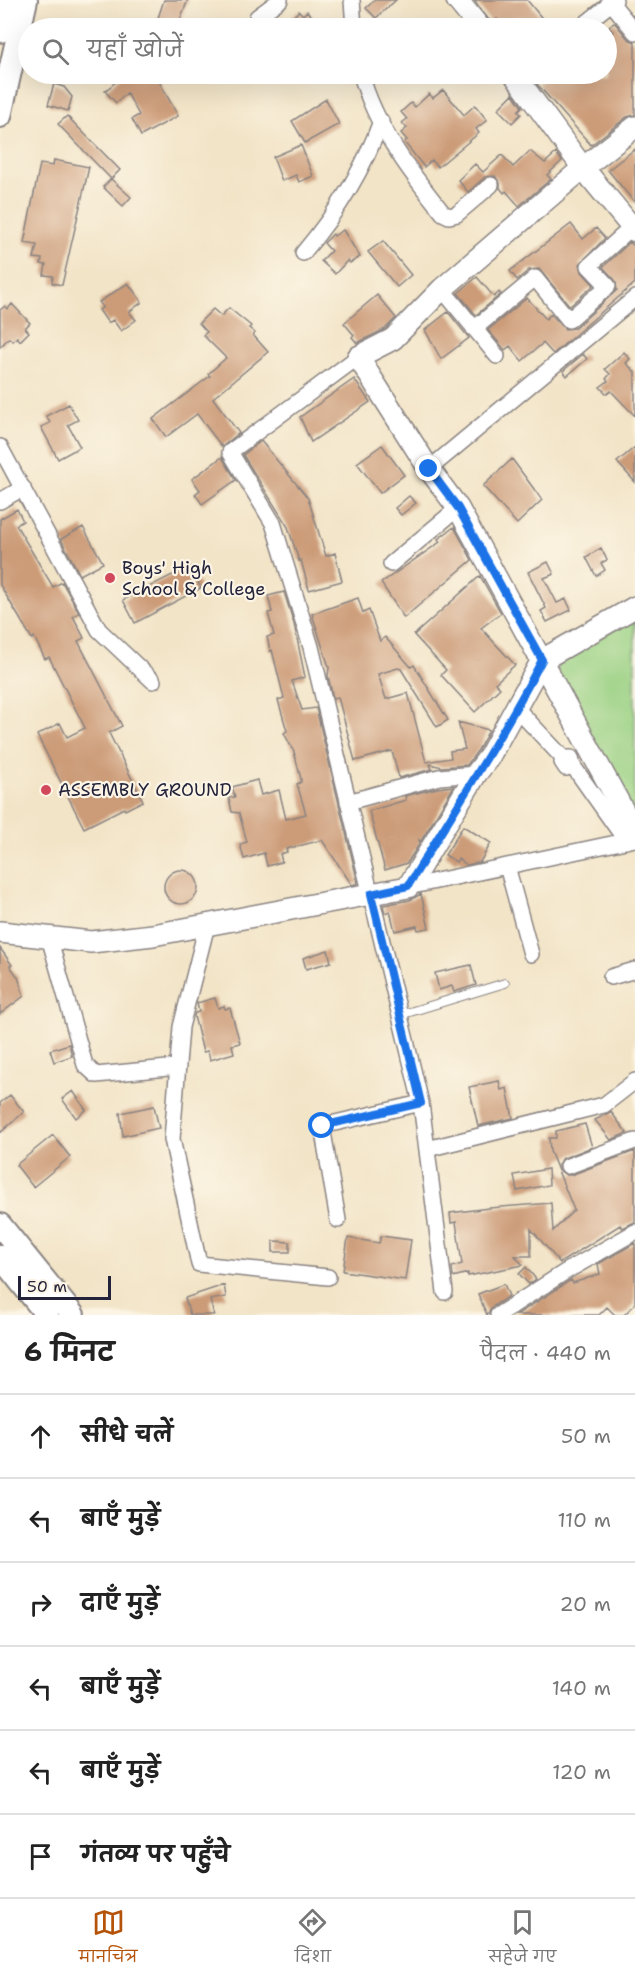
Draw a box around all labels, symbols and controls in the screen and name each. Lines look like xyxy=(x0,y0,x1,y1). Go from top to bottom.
search box xyxy=(18,18,617,84)
icon: search xyxy=(39,35,72,68)
text: यहाँ खोजें xyxy=(87,35,183,64)
route end xyxy=(415,455,441,481)
place label: Boys' High School & College xyxy=(122,556,265,601)
marker: Boys' High School & College xyxy=(103,571,117,585)
place label: ASSEMBLY GROUND xyxy=(58,778,232,802)
marker: ASSEMBLY GROUND xyxy=(39,783,53,797)
route start xyxy=(308,1112,334,1138)
scale bar xyxy=(18,1273,111,1300)
text: 50 m xyxy=(27,1276,67,1297)
text: 6 मिनट xyxy=(24,1334,114,1369)
text: पैदल · 440 m xyxy=(480,1340,611,1366)
icon: ahead xyxy=(24,1420,57,1453)
text: सीधे चलें xyxy=(81,1420,173,1449)
text: 50 m xyxy=(561,1423,611,1449)
icon: left xyxy=(24,1504,57,1537)
text: बाएँ मुड़ें xyxy=(81,1504,160,1533)
text: 110 m xyxy=(557,1507,611,1533)
icon: right xyxy=(24,1588,57,1621)
text: दाएँ मुड़ें xyxy=(81,1588,160,1617)
text: 20 m xyxy=(560,1591,611,1617)
icon: left xyxy=(24,1672,57,1705)
text: बाएँ मुड़ें xyxy=(81,1672,160,1701)
text: 140 m xyxy=(552,1675,611,1701)
icon: left xyxy=(24,1756,57,1789)
text: बाएँ मुड़ें xyxy=(81,1756,160,1785)
text: 120 m xyxy=(552,1759,611,1785)
icon: arrive xyxy=(24,1840,57,1873)
text: गंतव्य पर पहुँचे xyxy=(81,1840,230,1869)
tab: मानचित्र xyxy=(79,1906,137,1974)
tab: दिशा xyxy=(295,1906,331,1974)
tab: सहेजे गए xyxy=(488,1906,556,1974)

